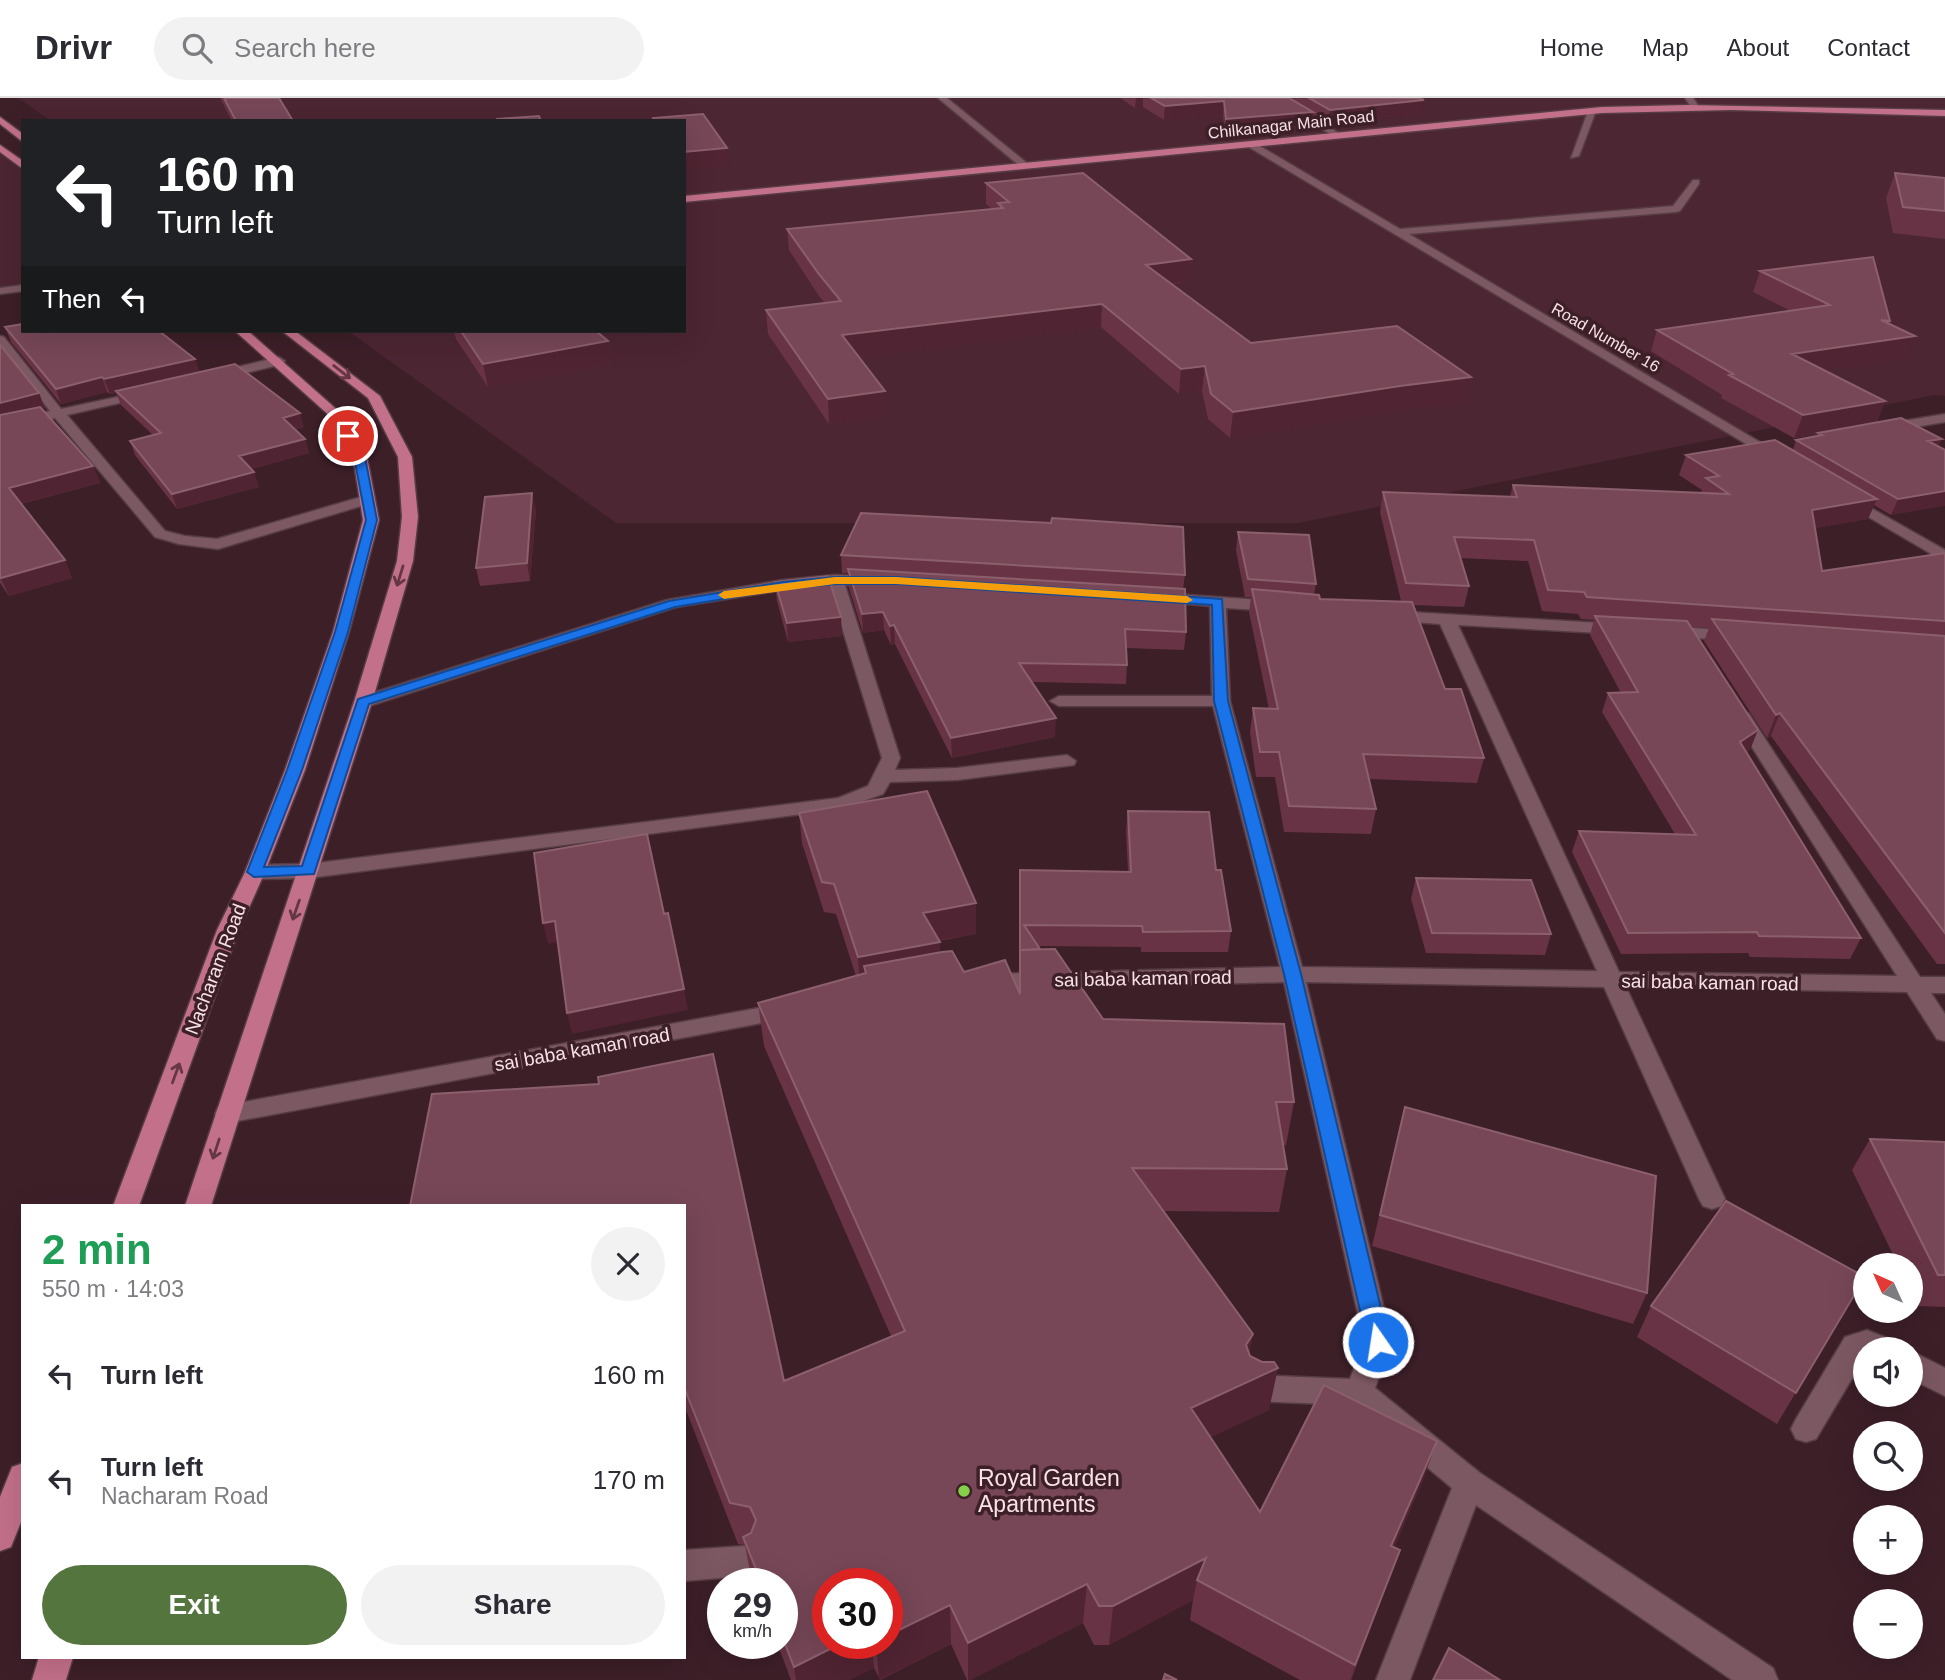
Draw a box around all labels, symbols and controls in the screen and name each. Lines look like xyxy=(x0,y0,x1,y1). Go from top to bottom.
search box xyxy=(154,17,644,80)
text: Drivr xyxy=(35,29,112,66)
icon: search xyxy=(178,29,216,67)
text: Search here xyxy=(234,33,376,63)
text: Home xyxy=(1540,34,1604,61)
text: Map xyxy=(1642,34,1689,61)
text: About xyxy=(1727,34,1789,61)
text: Contact xyxy=(1827,34,1910,61)
street label: Chilkanagar Main Road xyxy=(1207,107,1375,142)
icon: left xyxy=(42,147,133,238)
text: 160 m xyxy=(157,147,296,201)
text: Turn left xyxy=(157,204,273,240)
icon: left xyxy=(115,280,153,318)
text: Then xyxy=(42,284,101,314)
street label: Road Number 16 xyxy=(1549,300,1663,375)
one-way arrow xyxy=(333,365,351,380)
pin xyxy=(318,406,378,466)
icon: arrive xyxy=(329,417,367,455)
one-way arrow xyxy=(393,564,406,586)
one-way arrow xyxy=(288,898,301,920)
street label: Nacharam Road xyxy=(181,901,250,1038)
street label: sai baba kaman road xyxy=(1054,966,1232,991)
street label: sai baba kaman road xyxy=(1621,970,1799,995)
street label: sai baba kaman road xyxy=(493,1024,671,1075)
one-way arrow xyxy=(170,1063,183,1085)
one-way arrow xyxy=(209,1137,221,1159)
text: 2 min xyxy=(42,1226,152,1273)
button: close xyxy=(591,1227,665,1301)
north arrow xyxy=(1853,1253,1923,1323)
map controls xyxy=(1853,1253,1923,1659)
text: 550 m · 14:03 xyxy=(42,1276,184,1302)
position arrow xyxy=(1341,1305,1415,1379)
button: sound xyxy=(1853,1337,1923,1407)
icon: left xyxy=(42,1357,80,1395)
text: Turn left xyxy=(101,1360,203,1390)
text: 160 m xyxy=(593,1360,665,1390)
button: search xyxy=(1853,1421,1923,1491)
text: Turn left xyxy=(101,1452,203,1482)
icon: left xyxy=(42,1462,80,1500)
text: 170 m xyxy=(593,1465,665,1495)
place label: Royal Garden Apartments xyxy=(978,1465,1120,1517)
text: Nacharam Road xyxy=(101,1483,268,1509)
marker: Royal Garden Apartments xyxy=(956,1483,972,1499)
button: + xyxy=(1853,1505,1923,1575)
button: Exit xyxy=(42,1565,347,1645)
button: Share xyxy=(361,1565,665,1645)
speed limit sign: 30 xyxy=(812,1568,903,1659)
text: 29 xyxy=(733,1585,772,1624)
button: − xyxy=(1853,1589,1923,1659)
text: km/h xyxy=(733,1621,772,1641)

